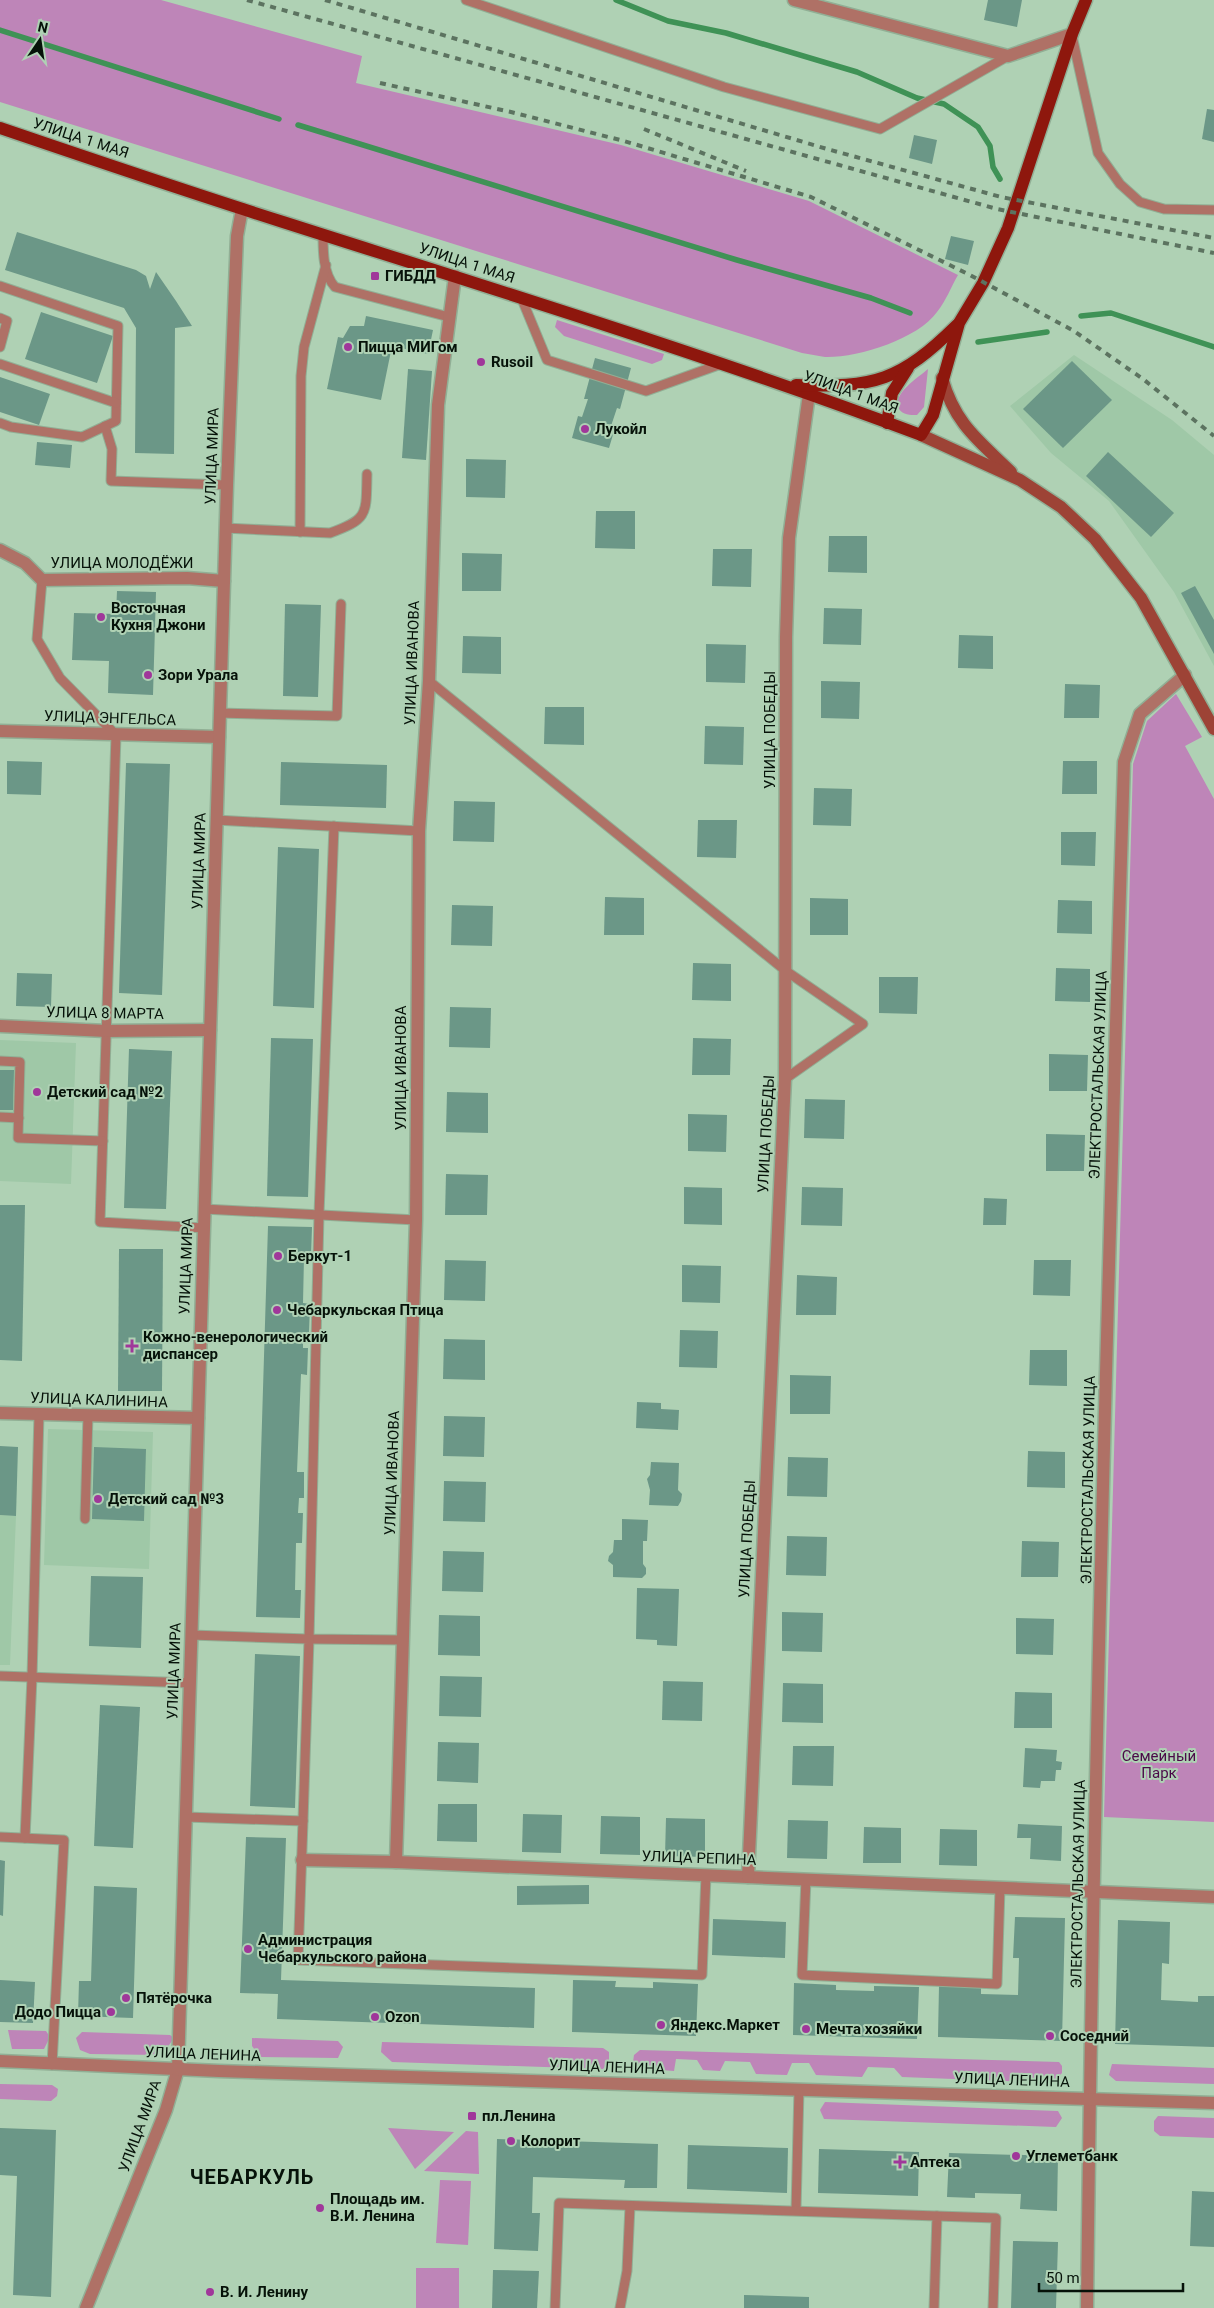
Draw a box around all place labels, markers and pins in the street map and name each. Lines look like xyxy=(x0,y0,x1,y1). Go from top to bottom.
place label: ГИБДД xyxy=(385,267,436,285)
marker: ГИБДД xyxy=(369,270,381,282)
place label: Пицца МИГом xyxy=(358,338,458,356)
marker: Пицца МИГом xyxy=(342,341,354,353)
place label: Rusoil xyxy=(491,353,533,371)
marker: Rusoil xyxy=(475,356,487,368)
place label: Лукойл xyxy=(595,420,647,438)
marker: Лукойл xyxy=(579,423,591,435)
place label: Восточная Кухня Джони xyxy=(111,599,205,634)
marker: Восточная Кухня Джони xyxy=(95,611,107,623)
place label: Зори Урала xyxy=(158,666,238,684)
marker: Зори Урала xyxy=(142,669,154,681)
place label: Детский сад №2 xyxy=(47,1083,164,1101)
marker: Детский сад №2 xyxy=(31,1086,43,1098)
place label: Беркут-1 xyxy=(288,1247,352,1265)
marker: Беркут-1 xyxy=(272,1250,284,1262)
place label: Чебаркульская Птица xyxy=(287,1301,443,1319)
marker: Чебаркульская Птица xyxy=(271,1304,283,1316)
place label: Кожно-венерологический диспансер xyxy=(143,1328,328,1363)
marker: Кожно-венерологический диспансер xyxy=(125,1339,139,1353)
place label: Детский сад №3 xyxy=(108,1490,224,1508)
marker: Детский сад №3 xyxy=(92,1493,104,1505)
place label: Администрация Чебаркульского района xyxy=(258,1931,427,1966)
marker: Администрация Чебаркульского района xyxy=(242,1943,254,1955)
place label: Пятёрочка xyxy=(136,1989,212,2007)
marker: Пятёрочка xyxy=(120,1992,132,2004)
place label: Додо Пицца xyxy=(15,2003,101,2021)
marker: Додо Пицца xyxy=(105,2006,117,2018)
place label: Ozon xyxy=(385,2008,420,2026)
marker: Ozon xyxy=(369,2011,381,2023)
place label: Яндекс.Маркет xyxy=(670,2016,780,2034)
marker: Яндекс.Маркет xyxy=(655,2019,667,2031)
place label: Мечта хозяйки xyxy=(816,2020,922,2038)
marker: Мечта хозяйки xyxy=(800,2023,812,2035)
place label: Соседний xyxy=(1060,2027,1129,2045)
marker: Соседний xyxy=(1044,2030,1056,2042)
place label: пл.Ленина xyxy=(482,2107,556,2125)
marker: пл.Ленина xyxy=(466,2110,478,2122)
place label: Колорит xyxy=(521,2132,581,2150)
marker: Колорит xyxy=(505,2135,517,2147)
place label: Углеметбанк xyxy=(1026,2147,1119,2165)
marker: Углеметбанк xyxy=(1010,2150,1022,2162)
place label: Аптека xyxy=(910,2153,960,2171)
marker: Аптека xyxy=(894,2156,906,2168)
place label: Площадь им. В.И. Ленина xyxy=(330,2190,425,2225)
marker: Площадь им. В.И. Ленина xyxy=(314,2202,326,2214)
place label: В. И. Ленину xyxy=(220,2283,308,2301)
marker: В. И. Ленину xyxy=(204,2286,216,2298)

